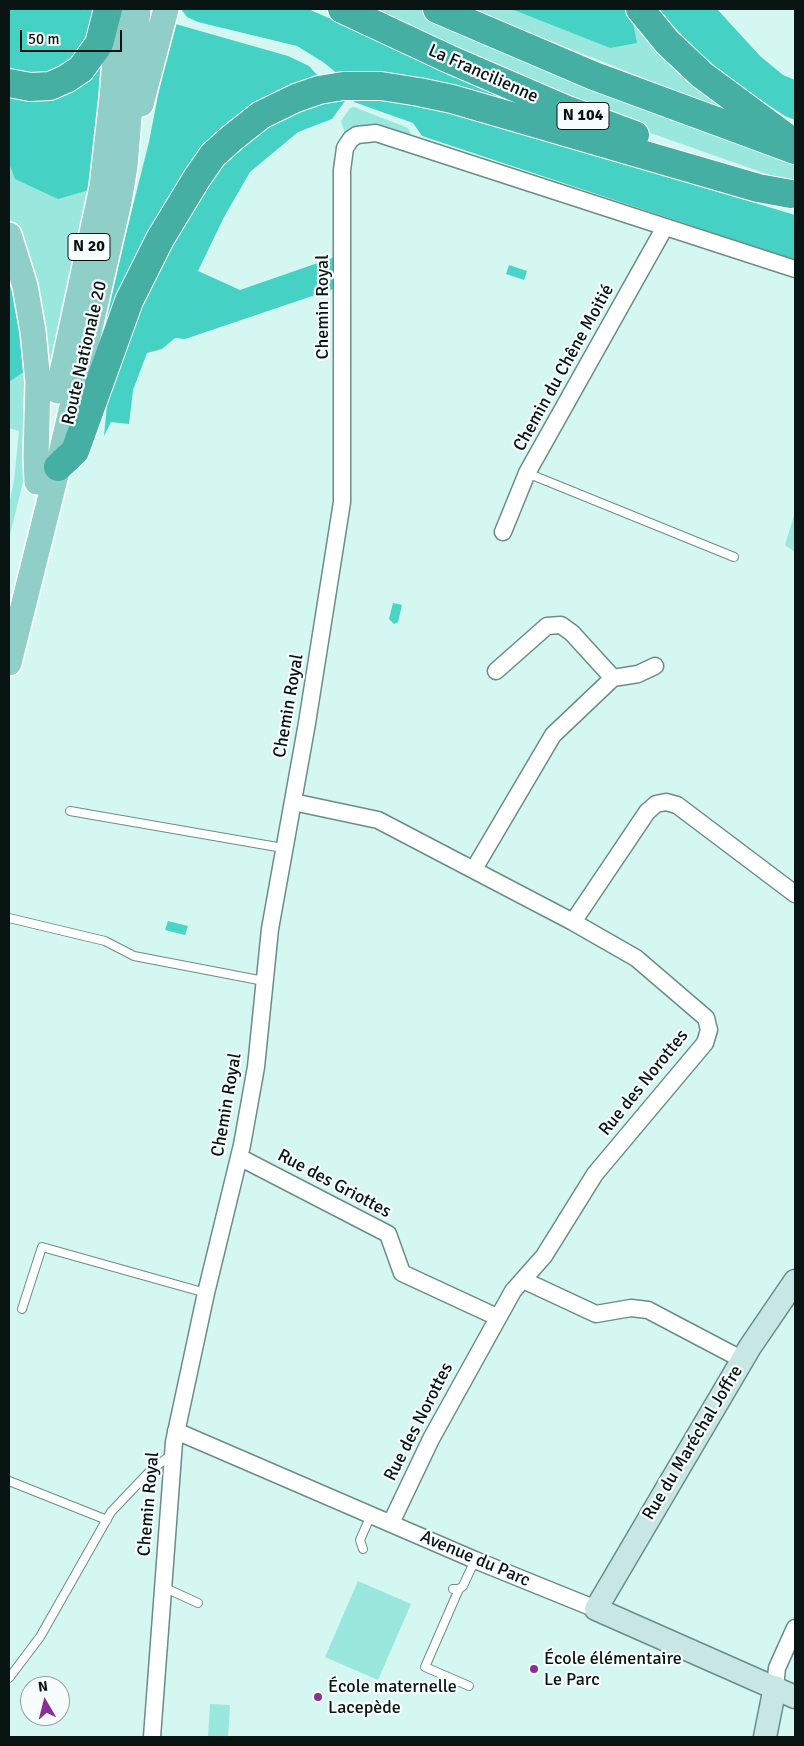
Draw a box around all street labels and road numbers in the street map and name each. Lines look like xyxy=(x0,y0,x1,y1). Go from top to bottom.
street label: La Francilienne xyxy=(425,40,541,108)
road number: N 104 xyxy=(557,102,609,130)
road number: N 20 xyxy=(68,233,110,260)
street label: Chemin Royal xyxy=(312,255,334,359)
street label: Route Nationale 20 xyxy=(58,279,112,427)
street label: Chemin du Chêne Moitié xyxy=(509,281,619,455)
street label: Chemin Royal xyxy=(269,652,309,760)
street label: Rue des Norottes xyxy=(595,1026,693,1140)
street label: Chemin Royal xyxy=(207,1051,247,1159)
street label: Rue des Griottes xyxy=(274,1145,394,1223)
street label: Rue des Norottes xyxy=(380,1359,458,1485)
street label: Rue du Maréchal Joffre xyxy=(638,1362,748,1524)
street label: Chemin Royal xyxy=(134,1451,164,1557)
street label: Avenue du Parc xyxy=(417,1526,533,1592)

